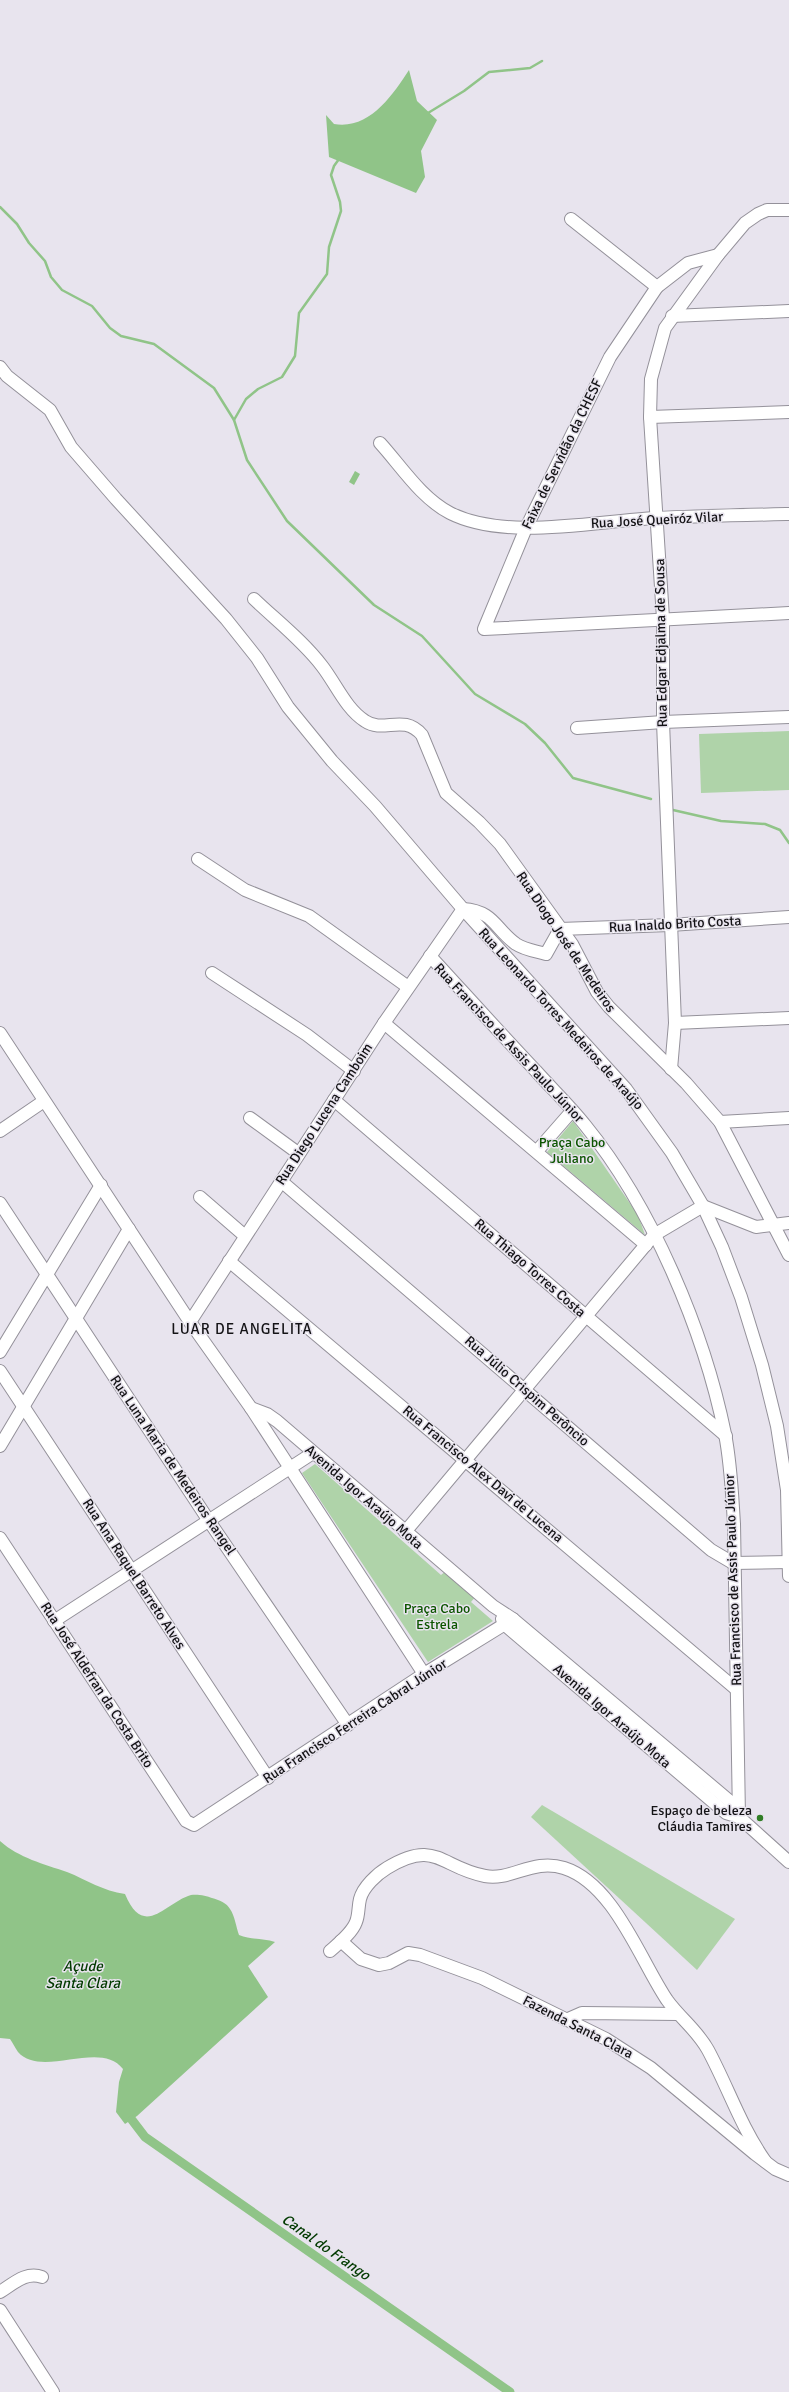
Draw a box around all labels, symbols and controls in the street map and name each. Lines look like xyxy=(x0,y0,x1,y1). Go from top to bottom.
street label: Faixa de Servidão da CHESF xyxy=(518,376,606,532)
street label: Rua José Queiróz Vilar xyxy=(590,508,725,532)
street label: Rua Edgar Edjalma de Sousa xyxy=(651,558,671,728)
street label: Rua Diogo José de Medeiros xyxy=(513,868,619,1016)
street label: Rua Inaldo Brito Costa xyxy=(608,912,742,936)
street label: Rua Leonardo Torres Medeiros de Araújo xyxy=(475,925,647,1113)
street label: Rua Francisco de Assis Paulo Júnior xyxy=(430,960,588,1127)
street label: Rua Diego Lucena Camboim xyxy=(272,1040,376,1188)
park label: Praça Cabo Juliano xyxy=(539,1134,605,1167)
street label: Rua Thiago Torres Costa xyxy=(471,1215,589,1321)
district label: LUAR DE ANGELITA xyxy=(171,1320,313,1338)
street label: Rua Júlio Crispim Perôncio xyxy=(461,1332,593,1450)
street label: Rua Luna Maria de Medeiros Rangel xyxy=(106,1372,240,1558)
street label: Rua Francisco Alex Davi de Lucena xyxy=(399,1402,567,1546)
street label: Avenida Igor Araújo Mota xyxy=(302,1441,426,1553)
street label: Rua Francisco de Assis Paulo Júnior xyxy=(721,1473,745,1686)
street label: Rua Ana Raquel Barreto Alves xyxy=(79,1495,189,1653)
street label: Rua José Aldefran da Costa Brito xyxy=(37,1599,157,1771)
park label: Praça Cabo Estrela xyxy=(404,1600,470,1633)
street label: Rua Francisco Ferreira Cabral Júnior xyxy=(260,1655,451,1787)
street label: Avenida Igor Araújo Mota xyxy=(550,1660,674,1772)
place label: Espaço de beleza Cláudia Tamires xyxy=(650,1802,752,1835)
marker: Espaço de beleza Cláudia Tamires xyxy=(755,1813,765,1823)
water label: Açude Santa Clara xyxy=(46,1957,121,1992)
street label: Fazenda Santa Clara xyxy=(520,1992,636,2062)
water label: Canal do Frango xyxy=(278,2210,375,2285)

